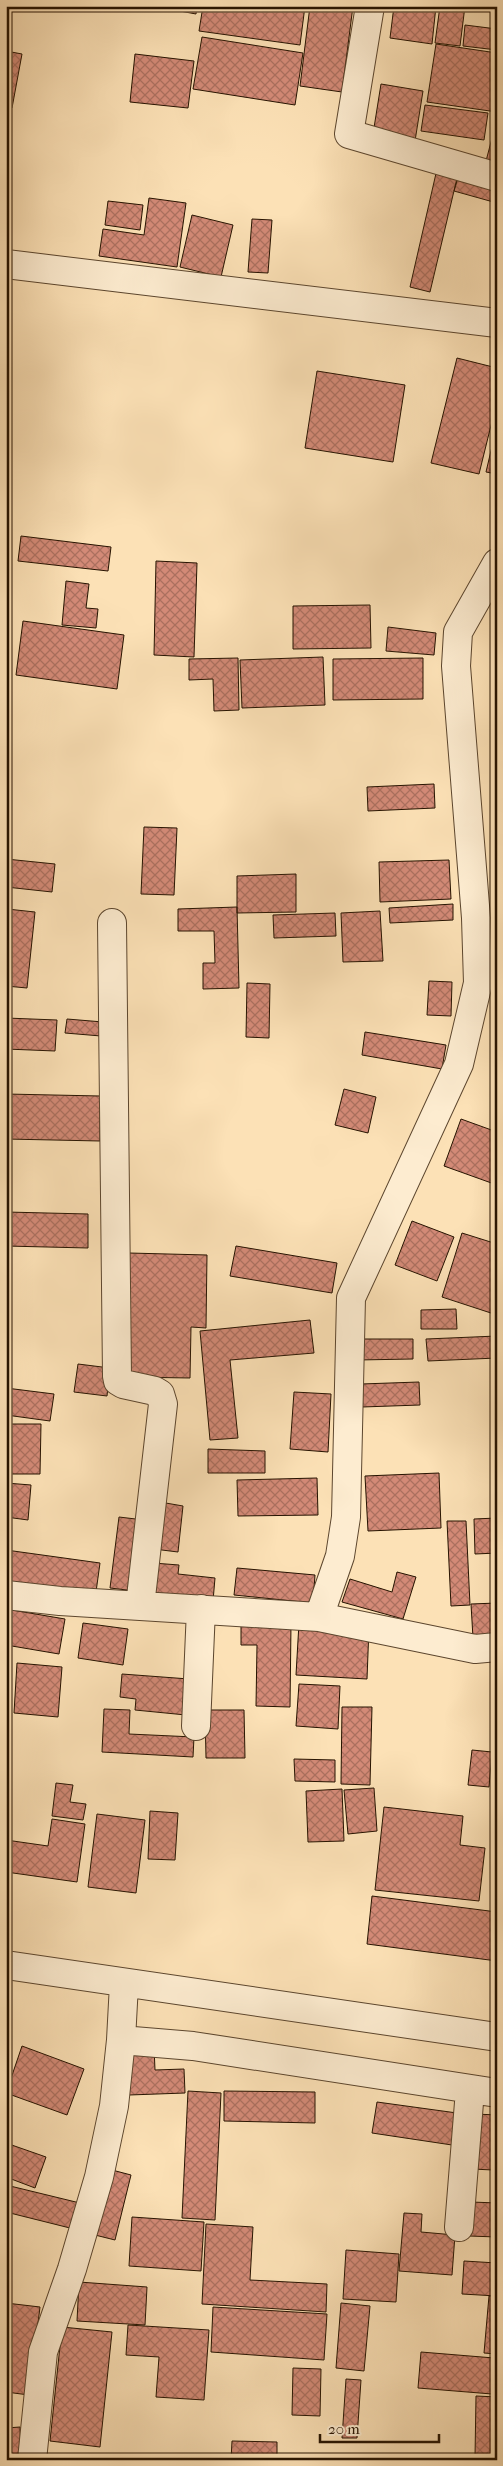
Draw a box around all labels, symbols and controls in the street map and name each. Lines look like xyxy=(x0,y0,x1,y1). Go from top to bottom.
scale bar xyxy=(320,2411,439,2443)
text: 20 m xyxy=(328,2420,360,2438)

